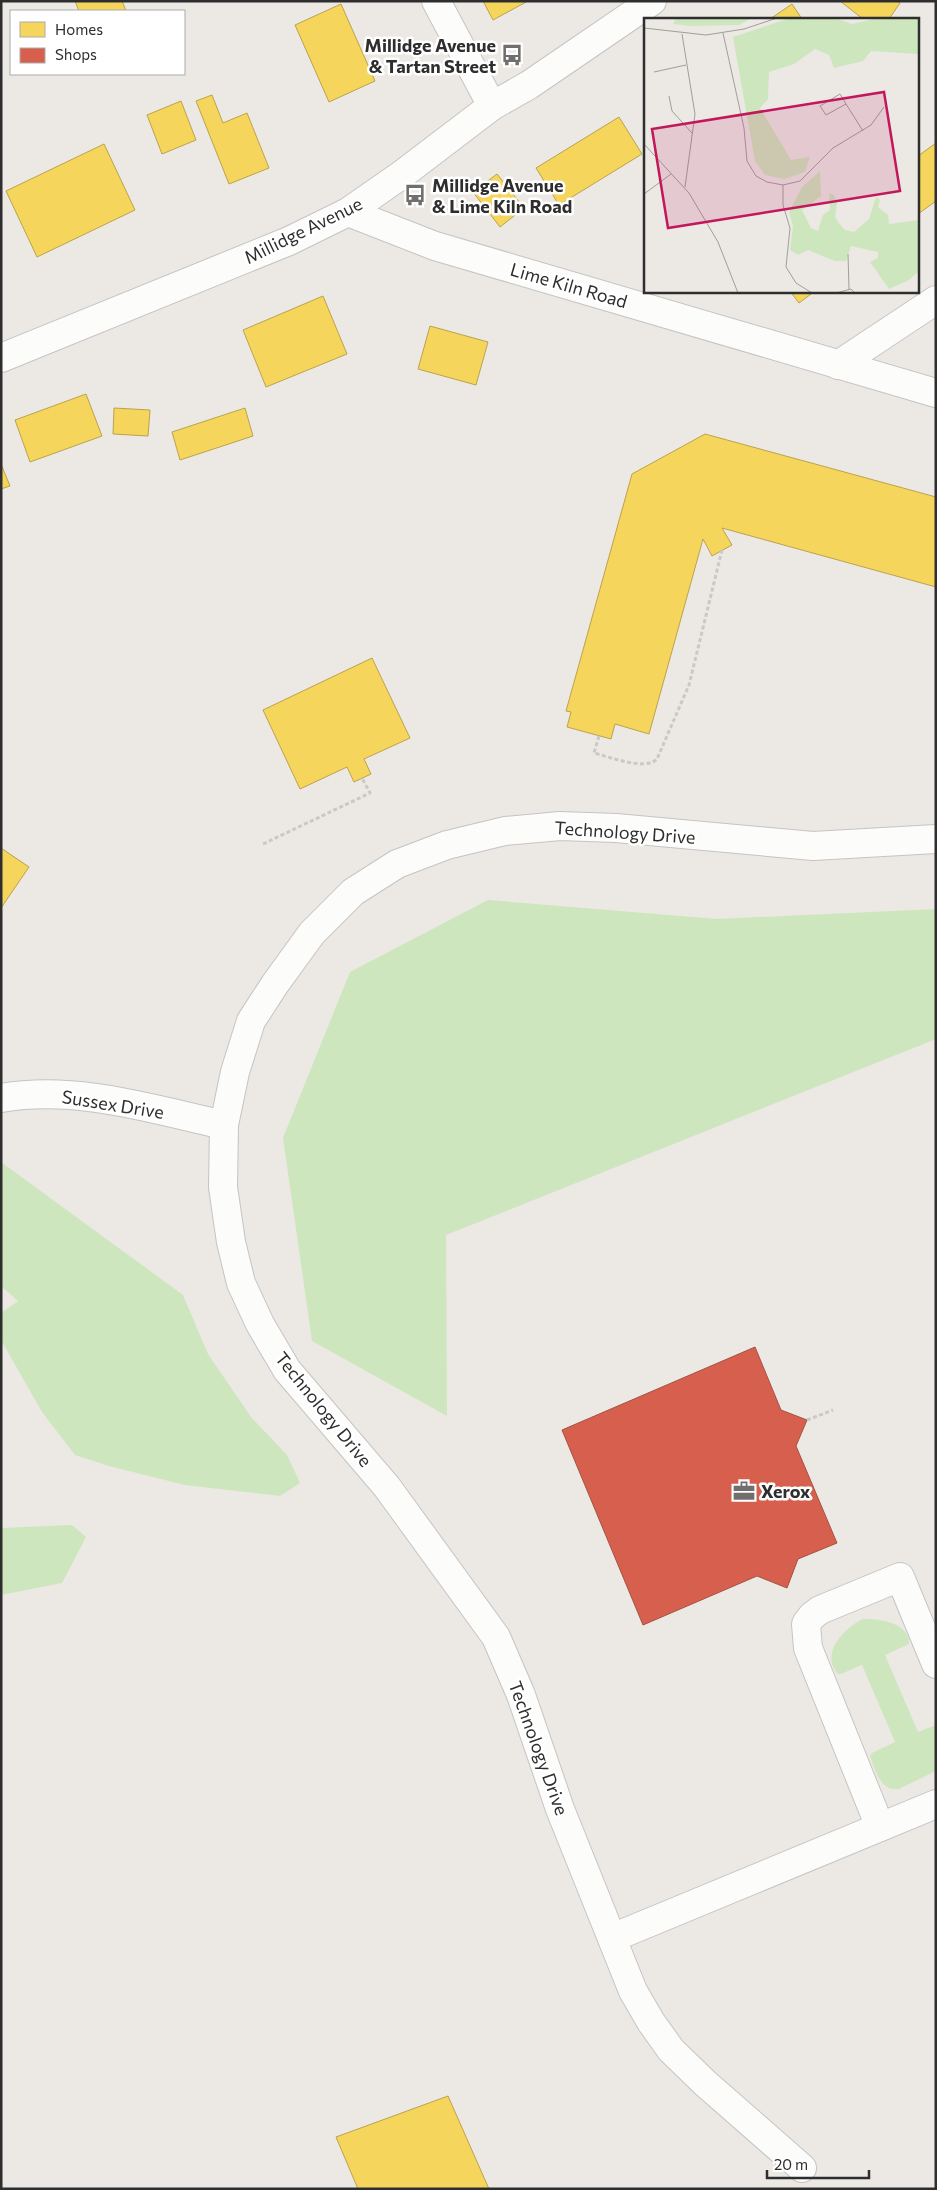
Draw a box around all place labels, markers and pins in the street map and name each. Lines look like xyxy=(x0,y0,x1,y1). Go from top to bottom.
place label: Millidge Avenue & Tartan Street xyxy=(365,34,496,77)
bus stop icon: Millidge Avenue & Tartan Street xyxy=(499,42,525,68)
place label: Millidge Avenue & Lime Kiln Road xyxy=(432,174,572,217)
bus stop icon: Millidge Avenue & Lime Kiln Road xyxy=(402,182,428,208)
office icon: Xerox xyxy=(731,1478,757,1504)
place label: Xerox xyxy=(761,1480,810,1502)

